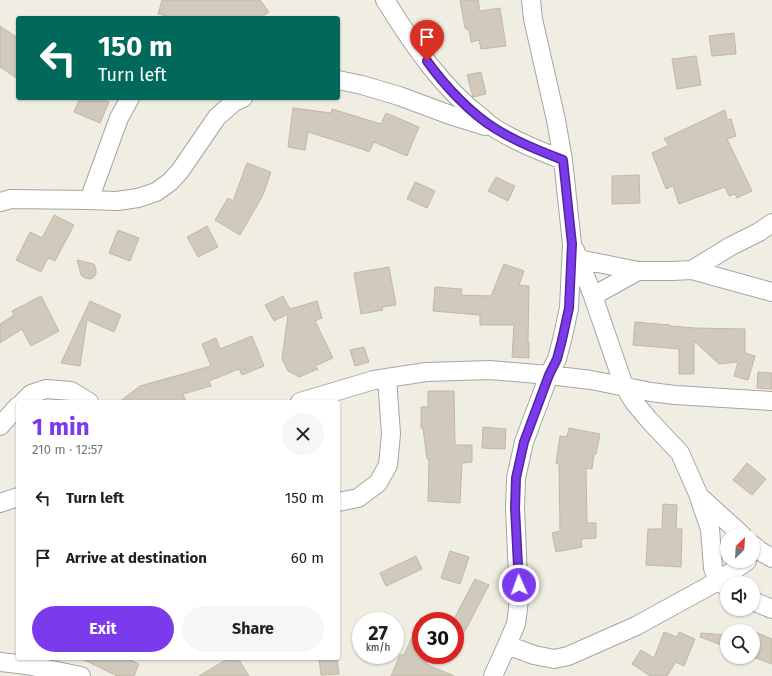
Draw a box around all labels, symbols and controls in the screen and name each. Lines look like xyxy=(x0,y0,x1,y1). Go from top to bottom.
pin xyxy=(410,20,444,61)
icon: arrive xyxy=(416,26,438,48)
text: 150 m xyxy=(98,30,173,63)
icon: left xyxy=(32,32,84,84)
text: Turn left xyxy=(98,64,167,86)
text: 1 min xyxy=(32,413,90,441)
button: close xyxy=(282,413,324,455)
text: 210 m · 12:57 xyxy=(32,442,103,457)
icon: left xyxy=(32,487,54,509)
text: Turn left xyxy=(66,489,124,507)
text: 150 m xyxy=(285,489,324,507)
north arrow xyxy=(720,528,760,568)
map controls xyxy=(720,528,760,664)
icon: arrive xyxy=(32,547,54,569)
text: Arrive at destination xyxy=(66,549,207,567)
text: 60 m xyxy=(291,549,324,567)
position arrow xyxy=(498,564,540,606)
button: sound xyxy=(720,576,760,616)
button: Exit xyxy=(32,606,174,652)
button: Share xyxy=(182,606,324,652)
speed limit sign: 30 xyxy=(412,612,464,664)
text: 27 xyxy=(368,621,388,645)
button: search xyxy=(720,624,760,664)
text: km/h xyxy=(366,642,390,654)

